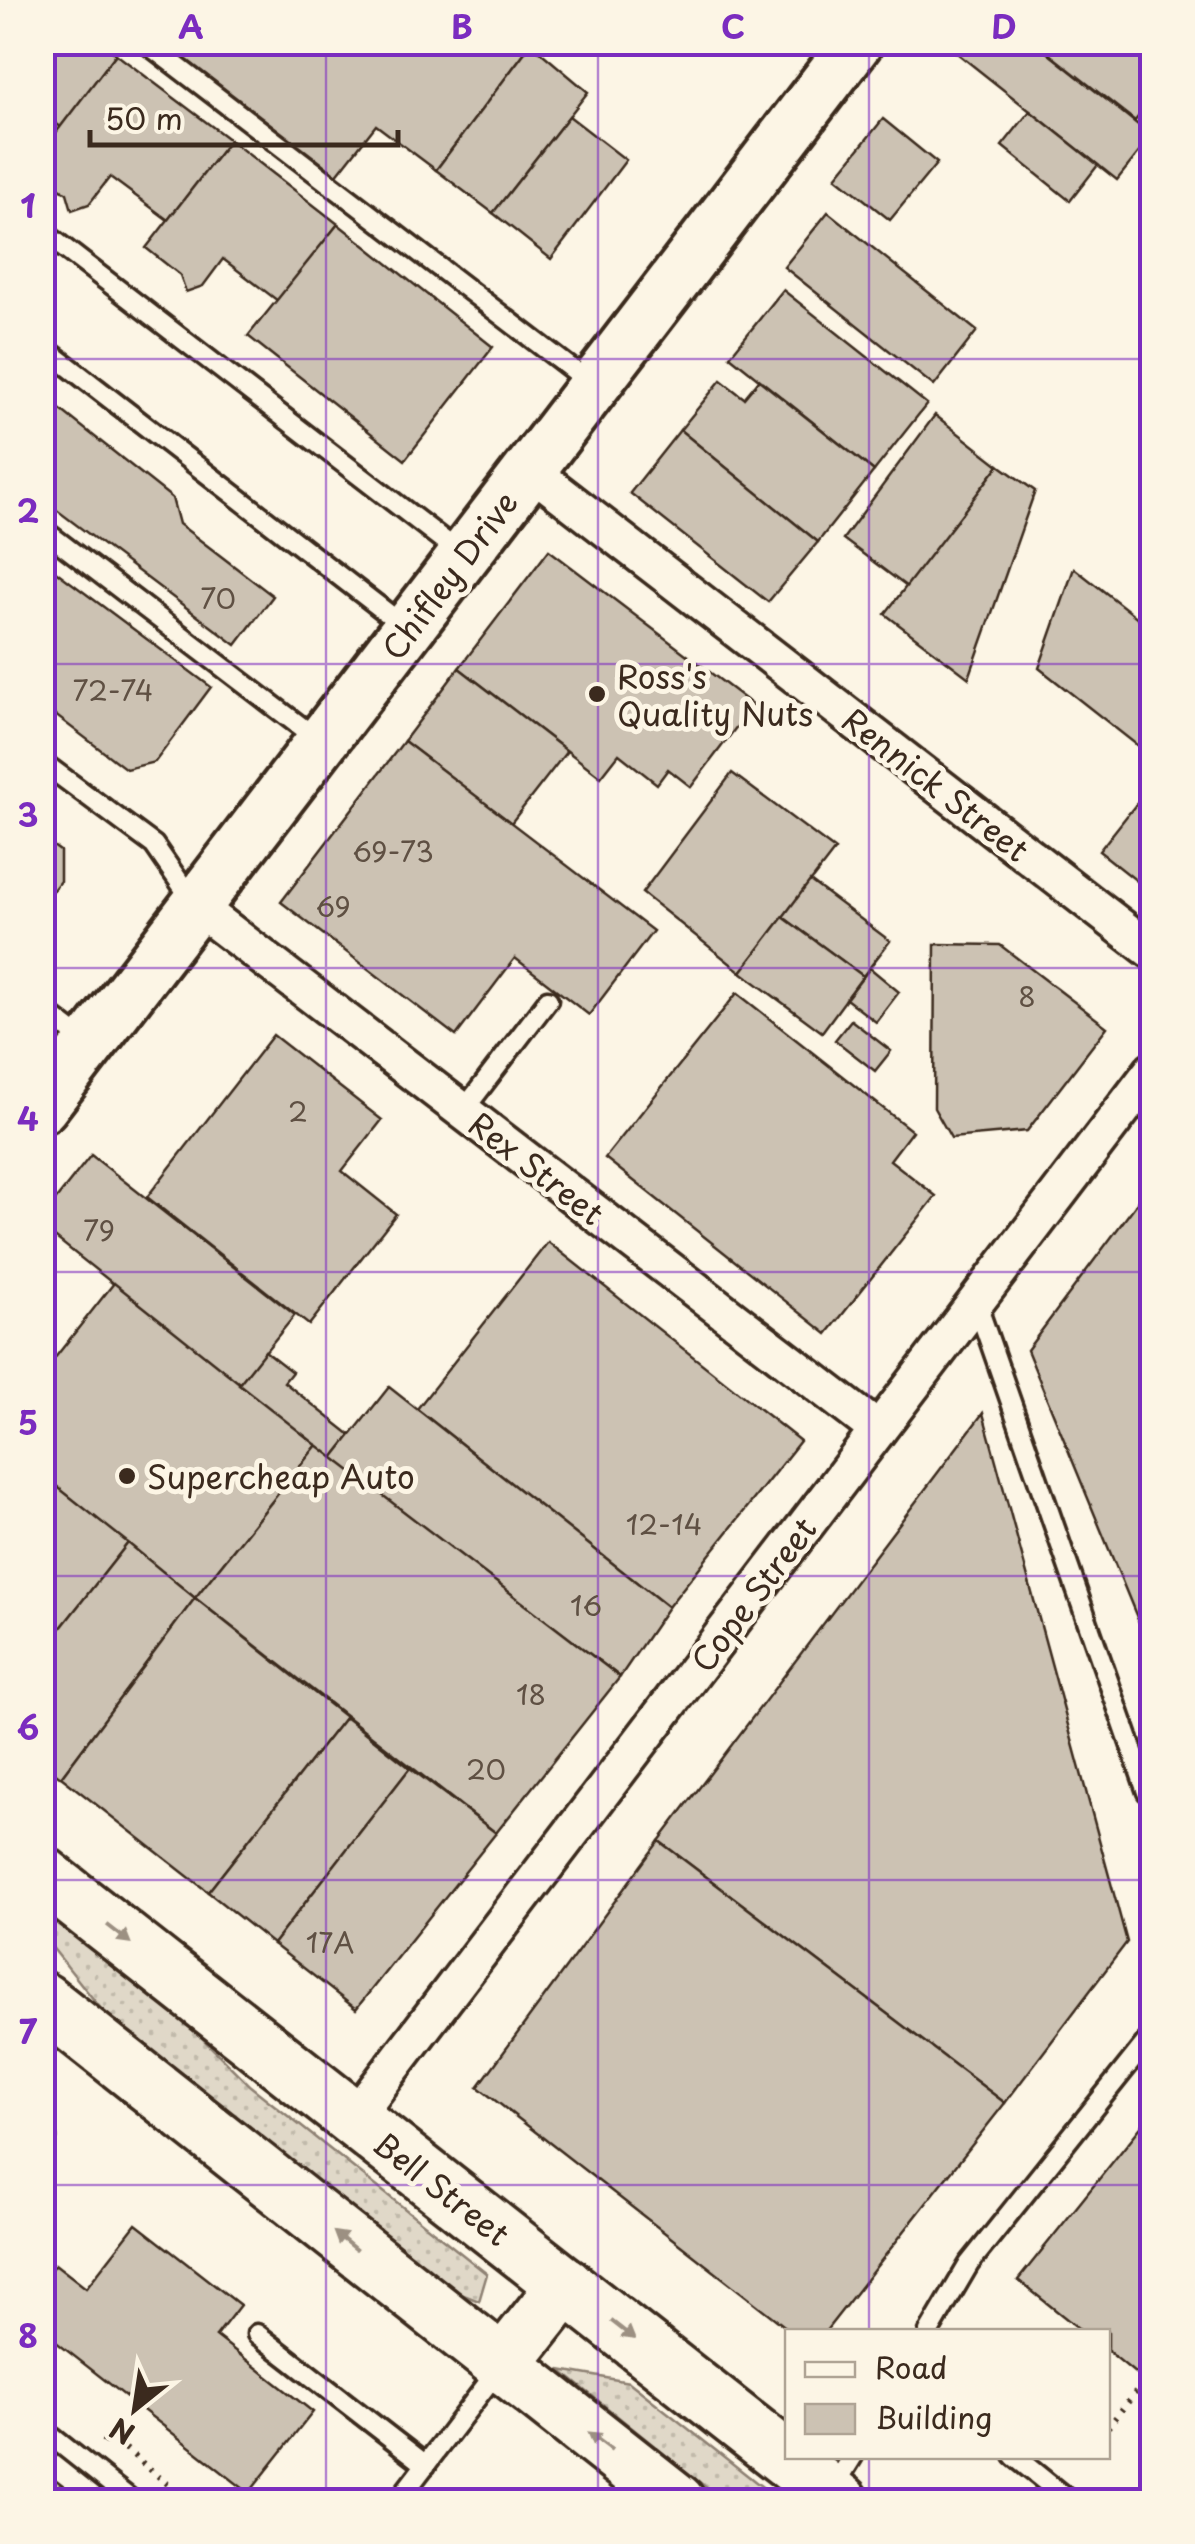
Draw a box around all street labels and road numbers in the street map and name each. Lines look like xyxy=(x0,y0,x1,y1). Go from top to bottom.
street label: Chifley Drive xyxy=(369,480,529,670)
street label: Rennick Street xyxy=(832,695,1040,873)
street label: Rex Street xyxy=(459,1100,615,1236)
street label: Cope Street xyxy=(679,1506,827,1682)
street label: Bell Street xyxy=(363,2119,521,2257)

